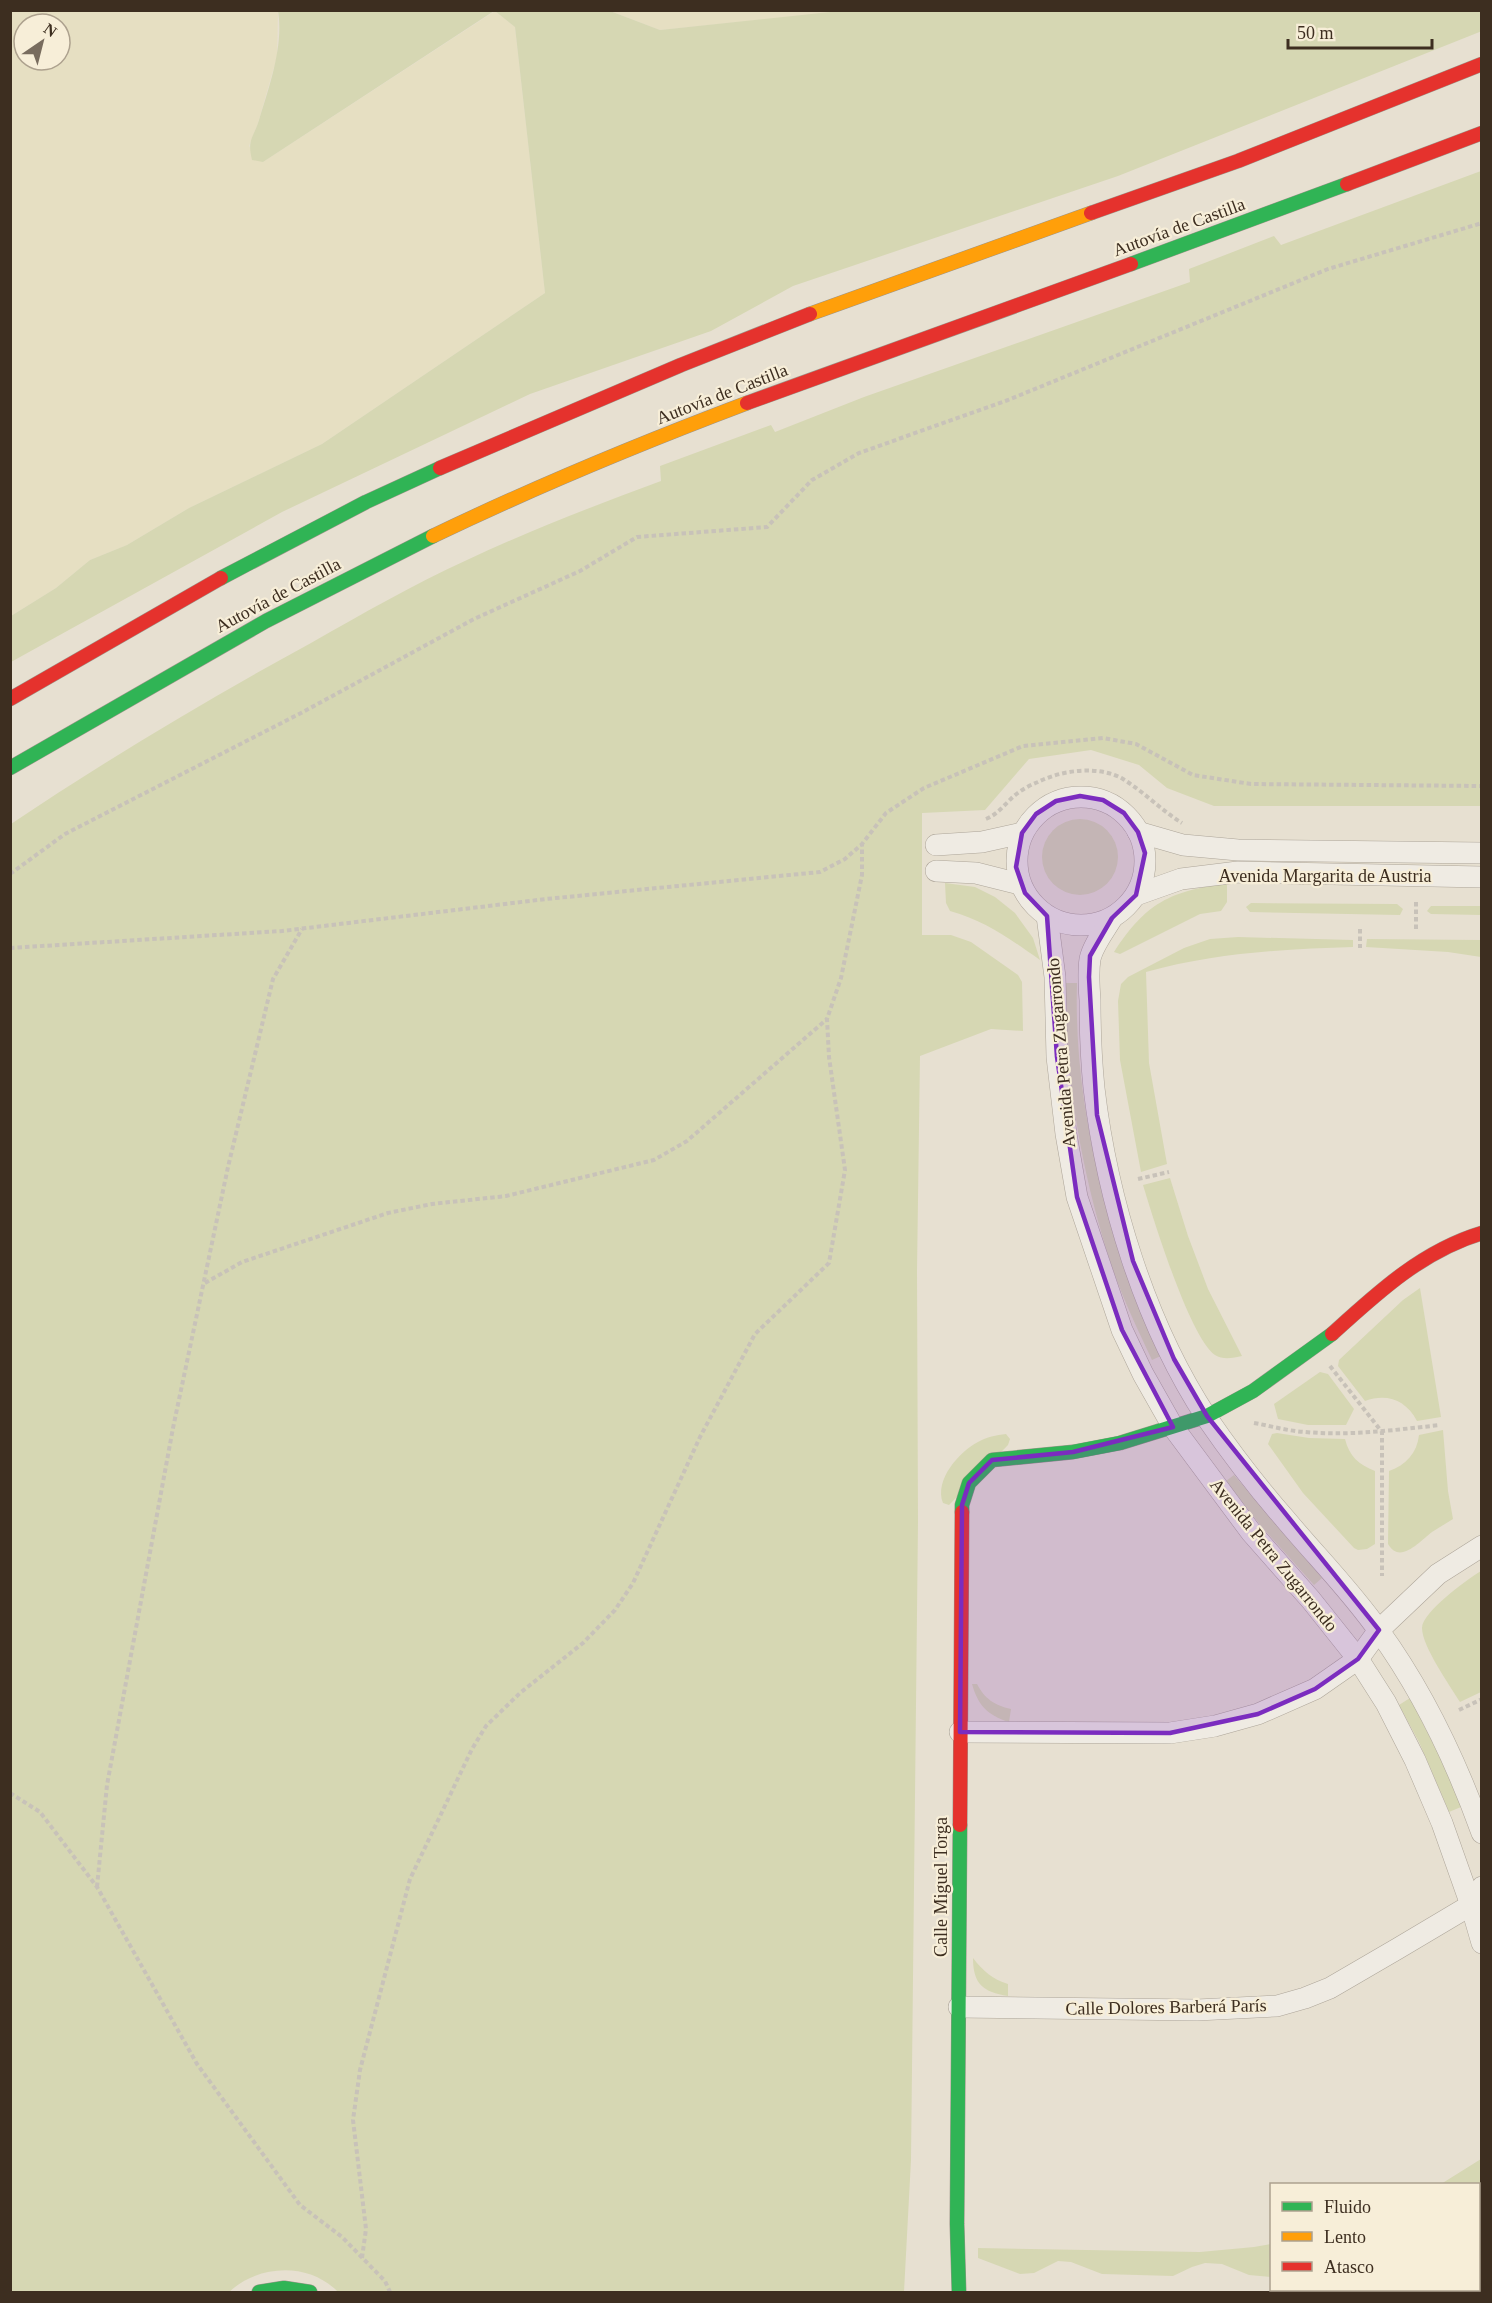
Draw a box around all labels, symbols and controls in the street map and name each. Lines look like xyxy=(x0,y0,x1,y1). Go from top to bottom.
north arrow xyxy=(12,12,72,72)
scale bar xyxy=(1288,12,1432,50)
text: N xyxy=(41,20,60,41)
text: 50 m xyxy=(1297,23,1334,43)
street label: Autovía de Castilla xyxy=(1110,194,1248,260)
street label: Autovía de Castilla xyxy=(654,360,790,428)
street label: Autovía de Castilla xyxy=(212,554,344,636)
street label: Avenida Margarita de Austria xyxy=(1219,866,1431,886)
street label: Avenida Petra Zugarrondo xyxy=(1043,957,1079,1149)
street label: Avenida Petra Zugarrondo xyxy=(1206,1475,1342,1635)
street label: Calle Miguel Torga xyxy=(931,1817,951,1957)
street label: Calle Dolores Barberá París xyxy=(1065,1995,1267,2019)
legend xyxy=(1270,2183,1480,2291)
text: Fluido xyxy=(1324,2197,1371,2217)
text: Lento xyxy=(1324,2227,1366,2247)
text: Atasco xyxy=(1324,2257,1374,2277)

